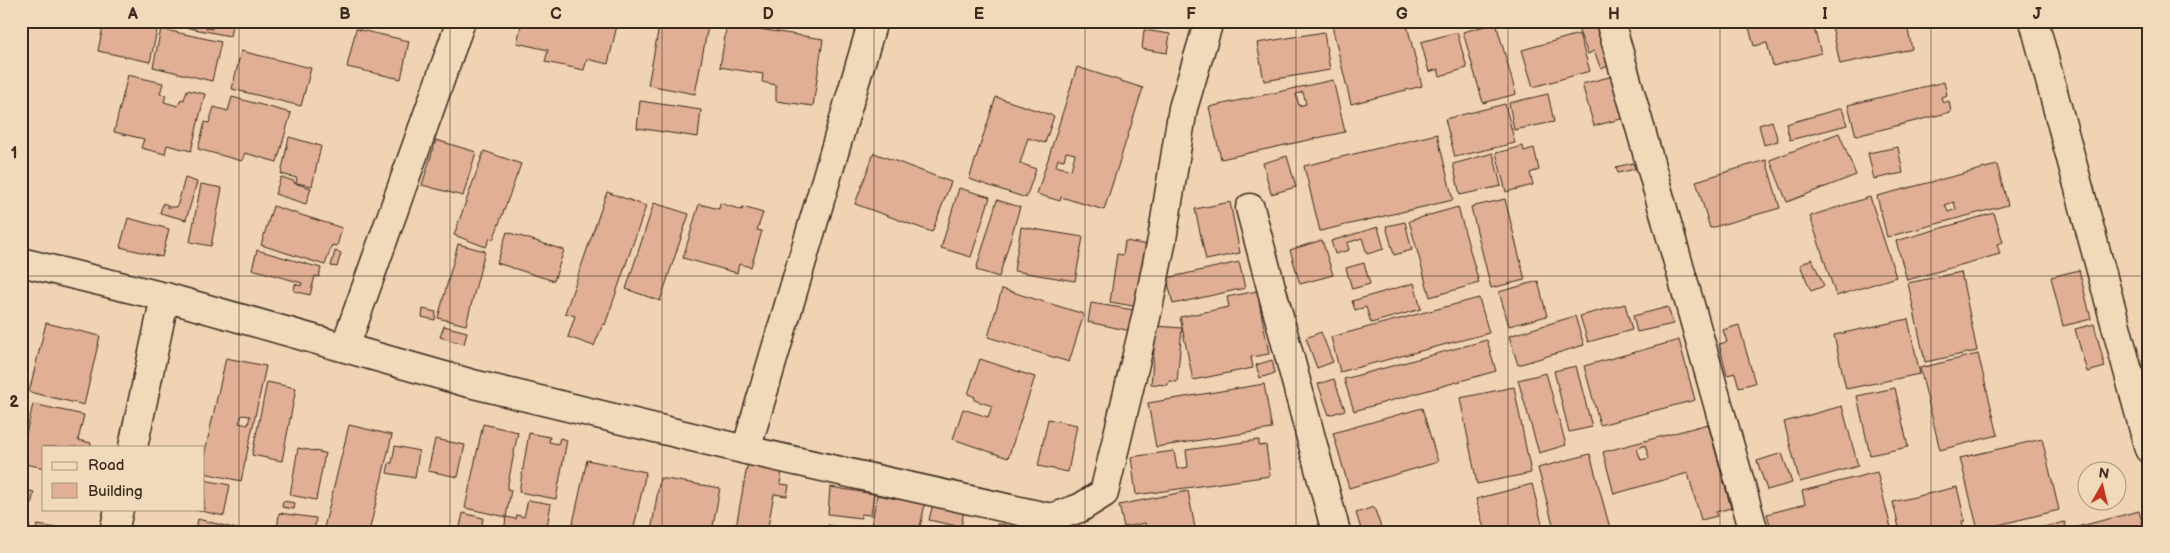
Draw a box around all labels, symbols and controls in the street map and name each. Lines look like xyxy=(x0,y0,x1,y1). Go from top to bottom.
text: A xyxy=(127,5,138,24)
text: B xyxy=(339,5,351,24)
text: C xyxy=(550,5,562,24)
text: D xyxy=(762,5,774,24)
text: E xyxy=(974,5,984,24)
text: F xyxy=(1186,5,1196,24)
text: G xyxy=(1396,5,1408,24)
text: H xyxy=(1608,5,1620,24)
text: I xyxy=(1822,5,1828,24)
text: J xyxy=(2033,5,2042,24)
text: 1 xyxy=(11,144,17,163)
text: 2 xyxy=(9,393,19,412)
legend xyxy=(42,446,205,510)
text: Road xyxy=(88,456,124,475)
north arrow xyxy=(2078,460,2128,510)
text: N xyxy=(2097,464,2110,483)
text: Building xyxy=(88,482,143,501)

